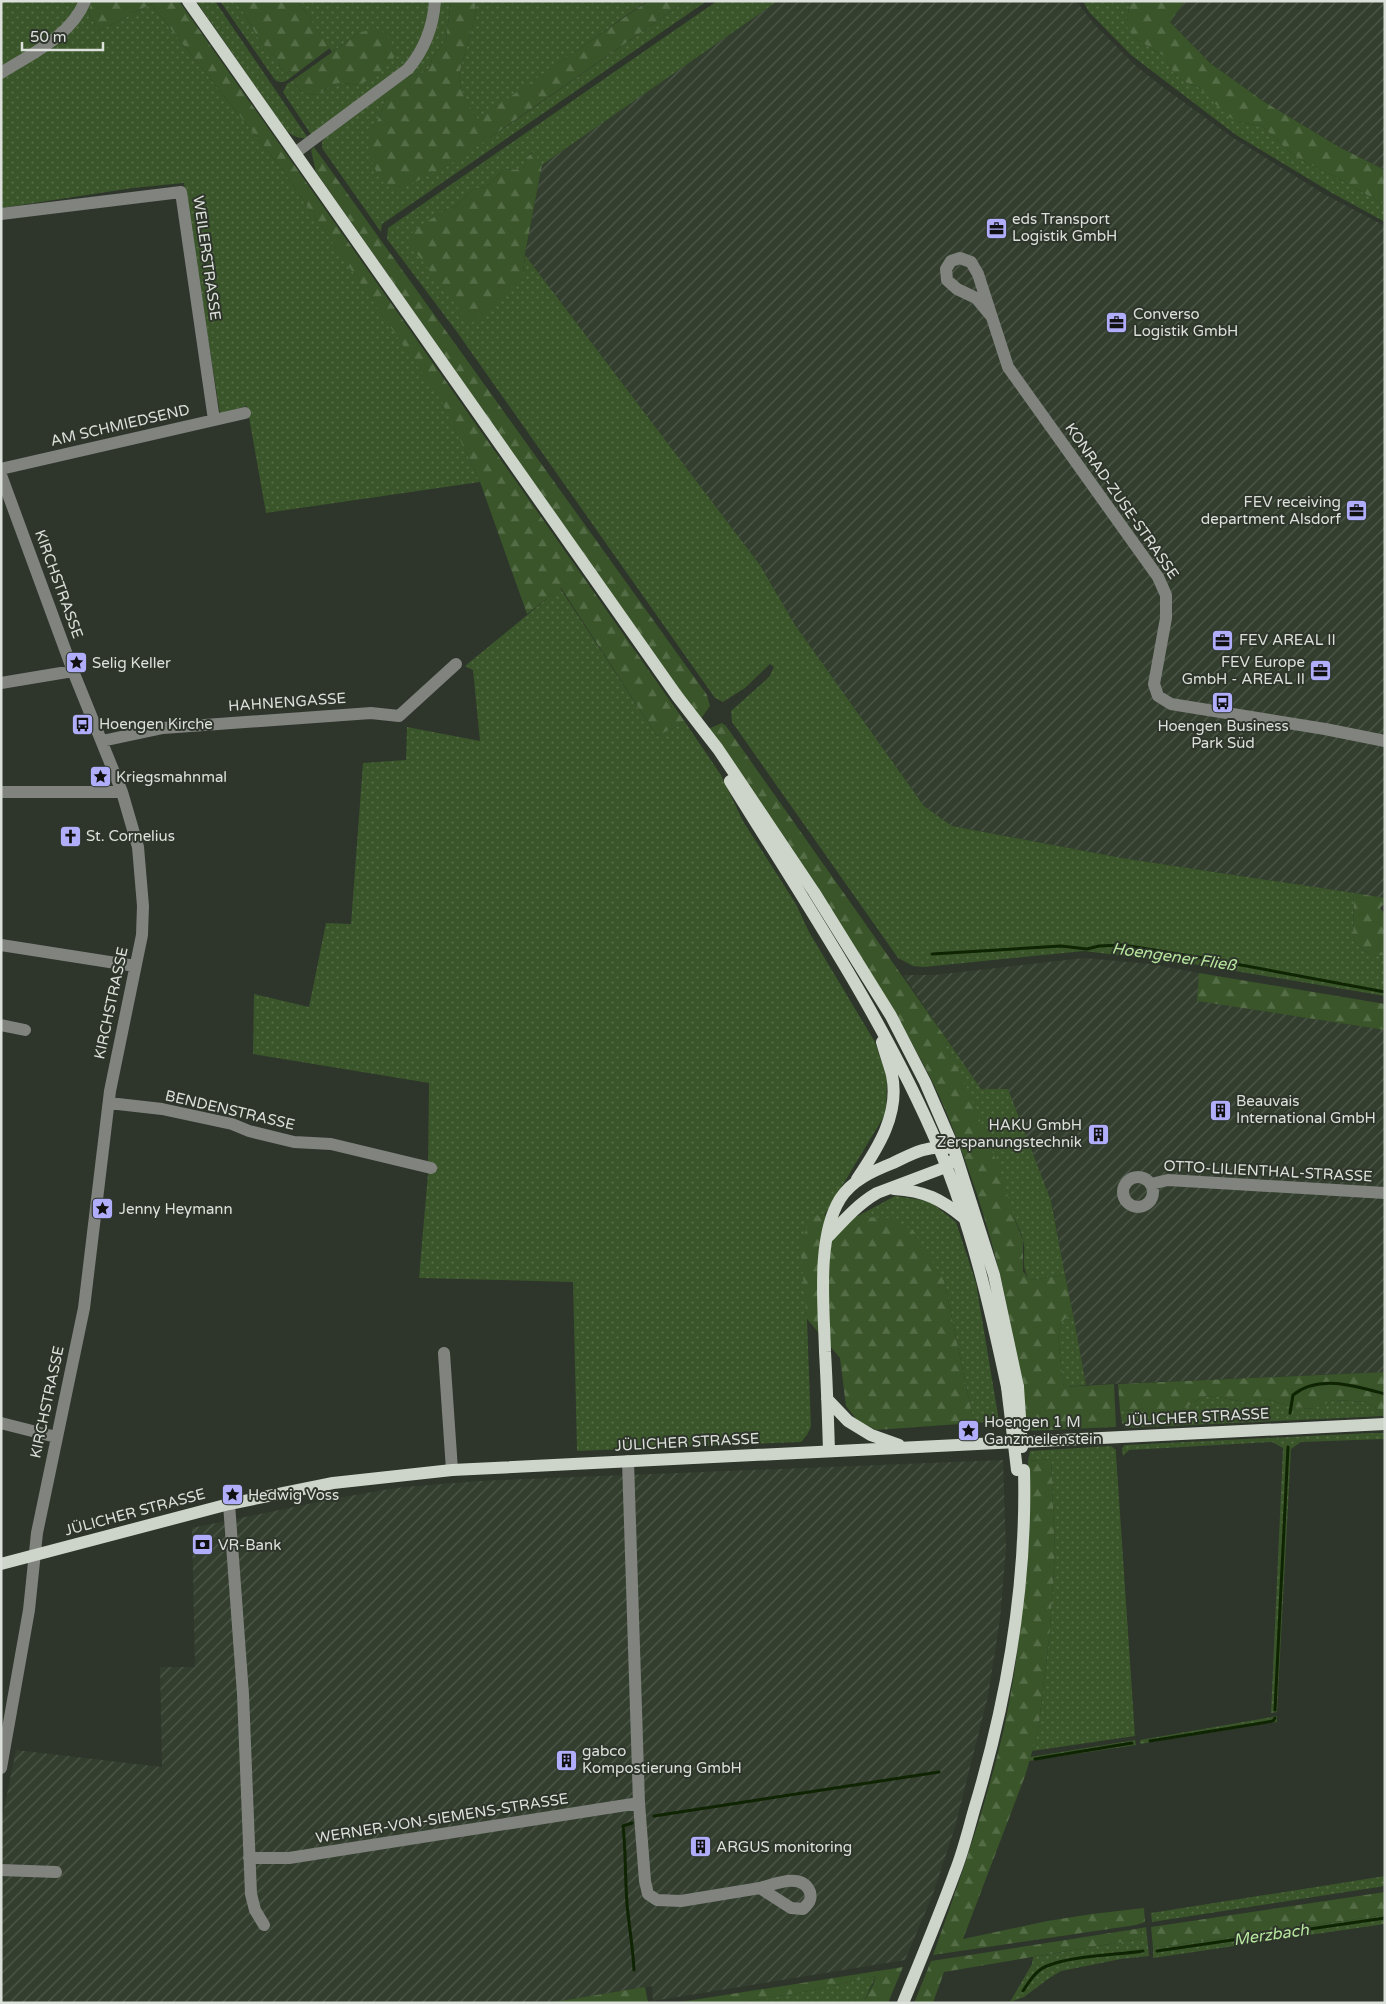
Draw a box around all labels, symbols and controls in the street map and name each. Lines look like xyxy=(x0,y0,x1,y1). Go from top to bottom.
scale bar xyxy=(22,20,104,52)
text: 50 m xyxy=(30,28,67,46)
street label: WEILERSTRASSE xyxy=(189,195,225,321)
place label: eds Transport Logistik GmbH xyxy=(1012,210,1117,245)
office icon: eds Transport Logistik GmbH xyxy=(984,216,1008,240)
place label: Converso Logistik GmbH xyxy=(1133,305,1238,340)
office icon: Converso Logistik GmbH xyxy=(1105,311,1129,335)
street label: AM SCHMIEDSEND xyxy=(49,400,191,450)
street label: KONRAD-ZUSE-STRASSE xyxy=(1061,419,1183,583)
place label: FEV receiving department Alsdorf xyxy=(1201,493,1341,528)
office icon: FEV receiving department Alsdorf xyxy=(1345,499,1369,523)
street label: KIRCHSTRASSE xyxy=(31,527,87,641)
office icon: FEV AREAL II xyxy=(1211,628,1235,652)
place label: FEV AREAL II xyxy=(1239,631,1336,649)
place icon: Selig Keller xyxy=(64,651,88,675)
place label: FEV Europe GmbH - AREAL II xyxy=(1182,653,1305,688)
place label: Selig Keller xyxy=(92,654,171,672)
office icon: FEV Europe GmbH - AREAL II xyxy=(1309,659,1333,683)
street label: HAHNENGASSE xyxy=(227,689,347,715)
bus stop icon: Hoengen Business Park Süd xyxy=(1211,691,1235,715)
bus stop icon: Hoengen Kirche xyxy=(71,712,95,736)
place label: Hoengen Kirche xyxy=(99,715,213,733)
place label: Hoengen Business Park Süd xyxy=(1157,717,1289,752)
place icon: Kriegsmahnmal xyxy=(88,765,112,789)
place label: Kriegsmahnmal xyxy=(116,768,227,786)
church icon: St. Cornelius xyxy=(58,824,82,848)
place label: St. Cornelius xyxy=(86,827,175,845)
water label: Hoengener Fließ xyxy=(1111,938,1238,976)
street label: KIRCHSTRASSE xyxy=(90,945,132,1061)
street label: BENDENSTRASSE xyxy=(163,1086,297,1134)
place label: Beauvais International GmbH xyxy=(1236,1092,1376,1127)
building icon: Beauvais International GmbH xyxy=(1208,1098,1232,1122)
place label: HAKU GmbH Zerspanungstechnik xyxy=(937,1116,1082,1151)
building icon: HAKU GmbH Zerspanungstechnik xyxy=(1086,1122,1110,1146)
street label: OTTO-LILIENTHAL-STRASSE xyxy=(1163,1157,1373,1185)
place icon: Jenny Heymann xyxy=(91,1197,115,1221)
place label: Jenny Heymann xyxy=(119,1200,233,1218)
street label: KIRCHSTRASSE xyxy=(26,1344,68,1460)
street label: JÜLICHER STRASSE xyxy=(1124,1404,1270,1430)
place label: Hoengen 1 M Ganzmeilenstein xyxy=(984,1413,1102,1448)
place icon: Hoengen 1 M Ganzmeilenstein xyxy=(956,1419,980,1443)
street label: JÜLICHER STRASSE xyxy=(614,1429,760,1455)
place icon: Hedwig Voss xyxy=(220,1483,244,1507)
street label: JÜLICHER STRASSE xyxy=(63,1485,207,1539)
place label: Hedwig Voss xyxy=(248,1486,339,1504)
bank icon: VR-Bank xyxy=(190,1533,214,1557)
place label: VR-Bank xyxy=(218,1536,281,1554)
place label: gabco Kompostierung GmbH xyxy=(582,1742,742,1777)
building icon: gabco Kompostierung GmbH xyxy=(554,1748,578,1772)
street label: WERNER-VON-SIEMENS-STRASSE xyxy=(314,1789,570,1847)
building icon: ARGUS monitoring xyxy=(688,1835,712,1859)
place label: ARGUS monitoring xyxy=(716,1838,852,1856)
water label: Merzbach xyxy=(1232,1920,1311,1950)

